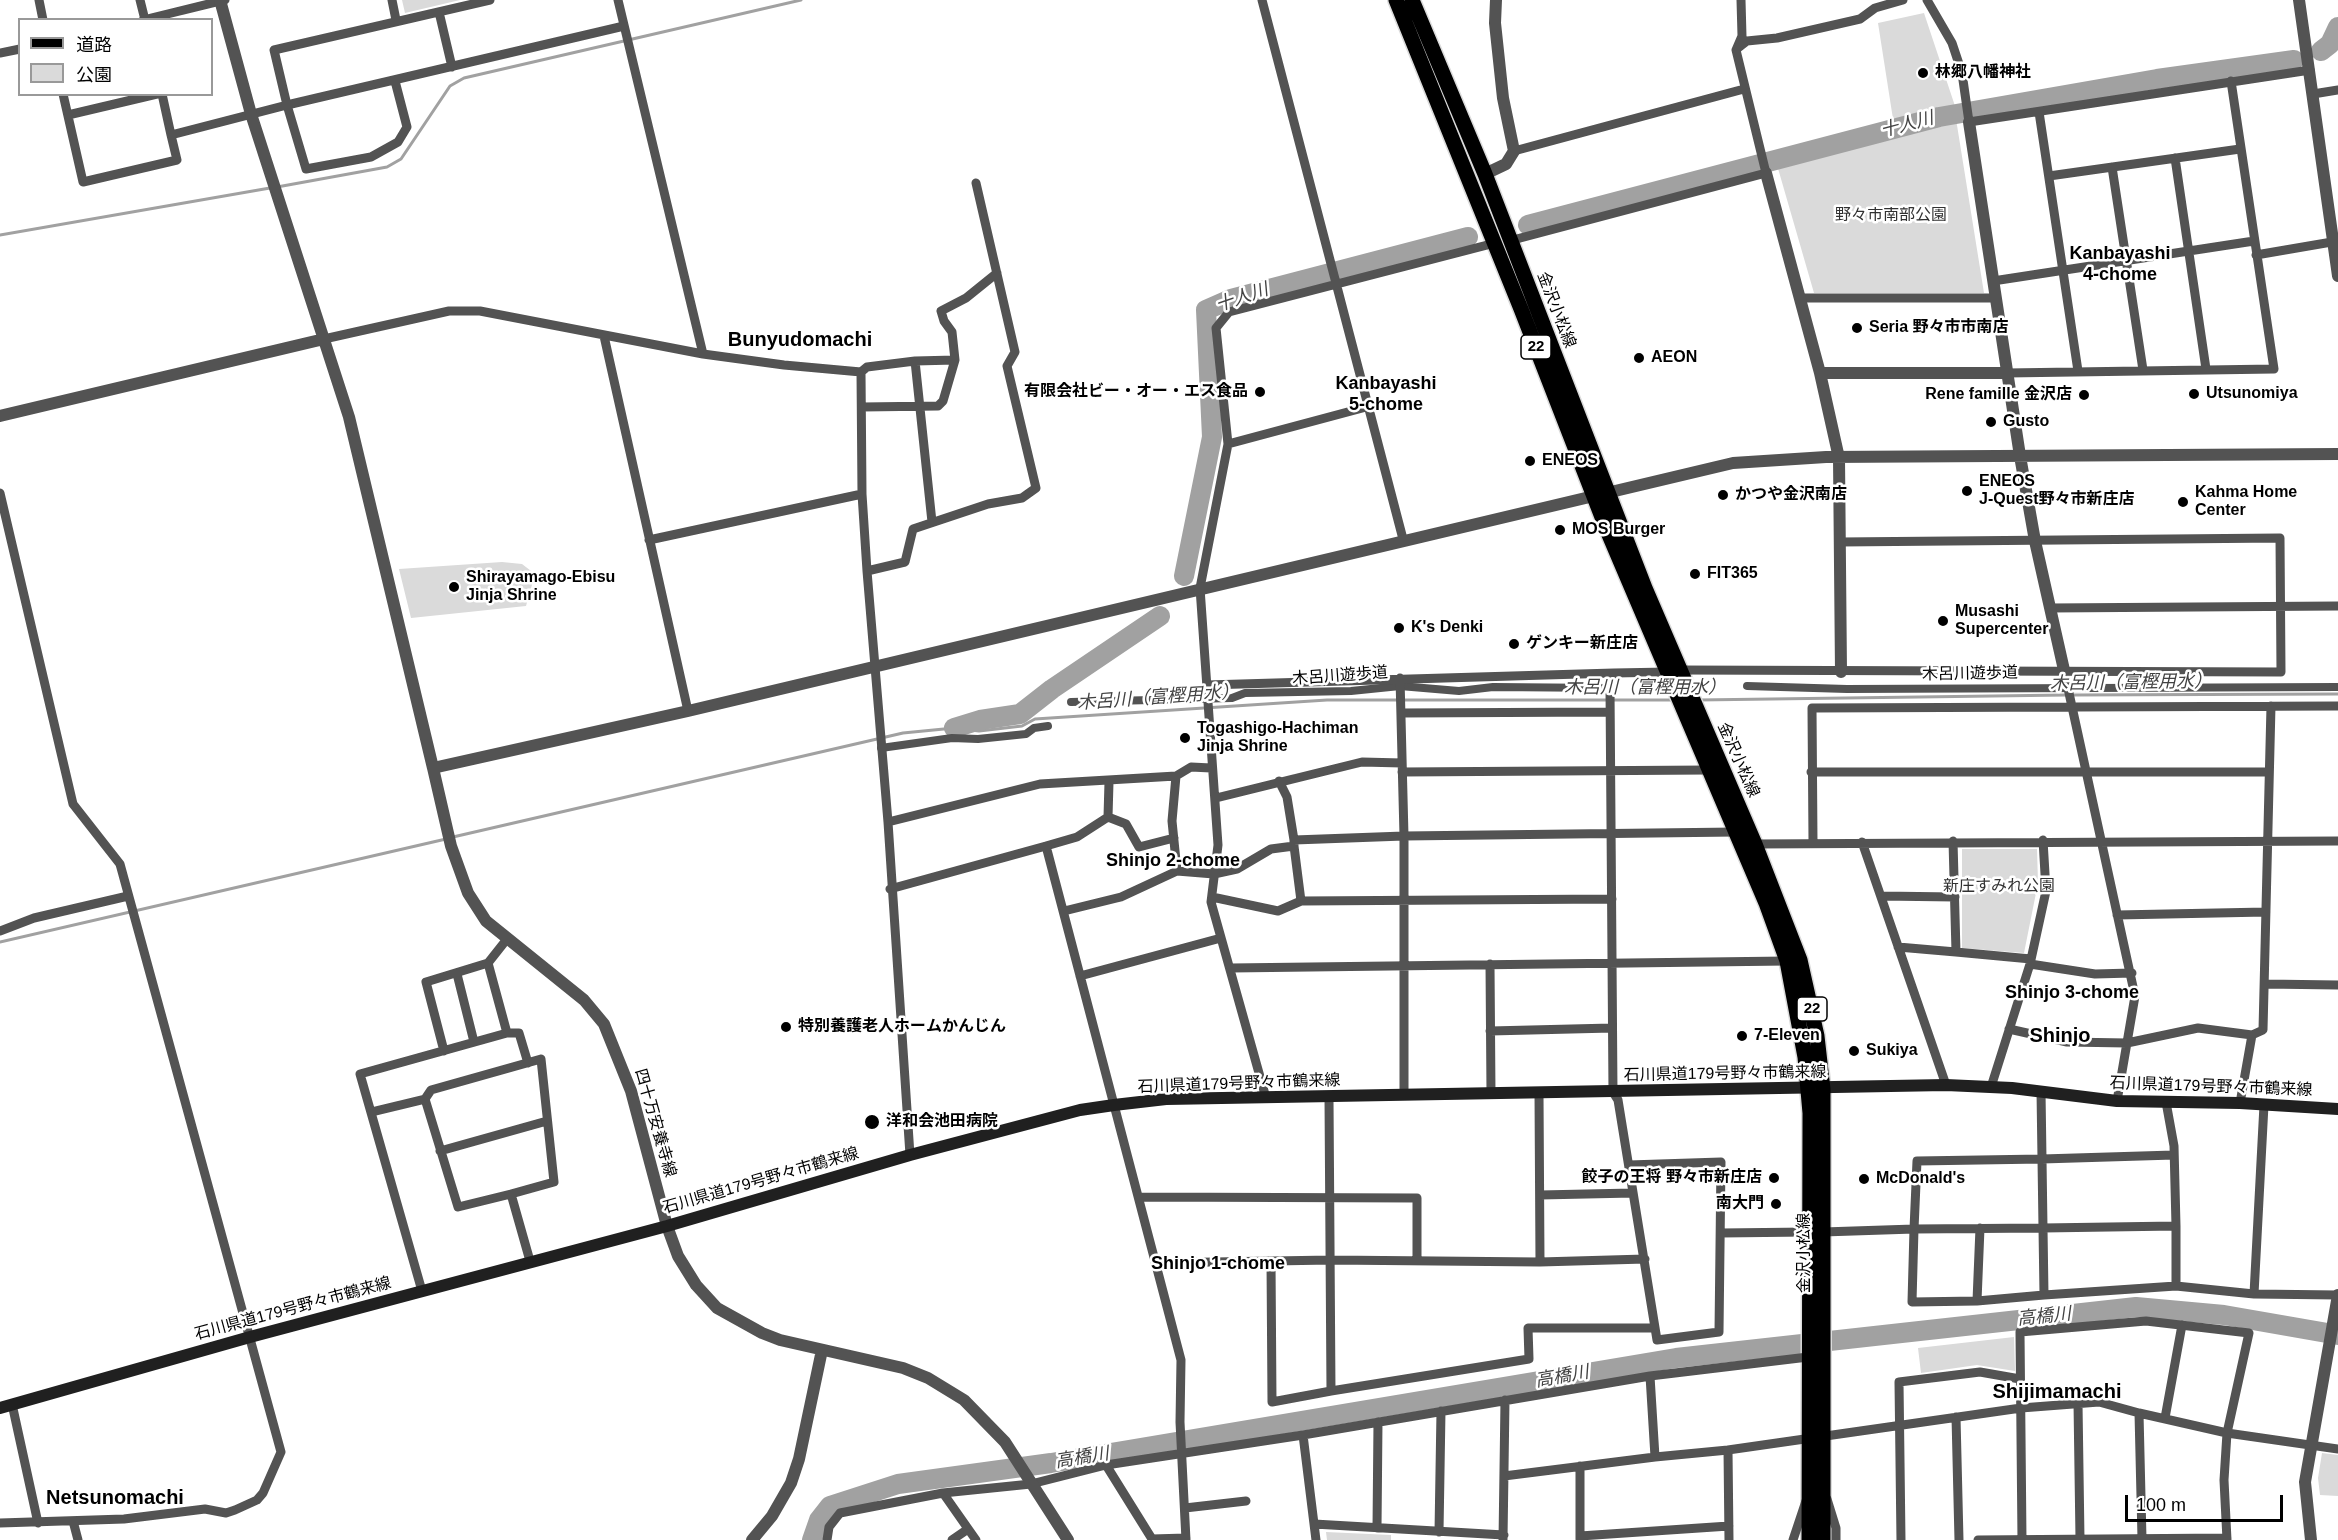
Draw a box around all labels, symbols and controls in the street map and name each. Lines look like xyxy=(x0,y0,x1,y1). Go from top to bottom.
legend xyxy=(18,18,213,96)
text: 道路 xyxy=(76,35,112,55)
place label: 林郷八幡神社 xyxy=(1935,63,2031,83)
text: 公園 xyxy=(76,65,112,85)
marker: 林郷八幡神社 xyxy=(1916,66,1930,80)
water label: 十人川 xyxy=(1878,108,1936,142)
park label: 野々市南部公園 xyxy=(1835,206,1947,226)
district label: Kanbayashi 4-chome xyxy=(2069,243,2171,286)
street label: 金沢小松線 xyxy=(1533,269,1579,351)
water label: 十人川 xyxy=(1213,279,1271,317)
place label: Seria 野々市市南店 xyxy=(1869,318,2009,338)
marker: Seria 野々市市南店 xyxy=(1850,321,1864,335)
district label: Bunyudomachi xyxy=(728,328,872,352)
road number: 22 xyxy=(1521,335,1551,359)
place label: AEON xyxy=(1651,348,1697,368)
marker: AEON xyxy=(1632,351,1646,365)
district label: Kanbayashi 5-chome xyxy=(1335,373,1437,416)
place label: 有限会社ビー・オー・エス食品 xyxy=(1024,382,1248,402)
place label: Utsunomiya xyxy=(2206,384,2298,404)
marker: 有限会社ビー・オー・エス食品 xyxy=(1253,385,1267,399)
place label: Rene famille 金沢店 xyxy=(1925,385,2072,405)
marker: Utsunomiya xyxy=(2187,387,2201,401)
marker: Rene famille 金沢店 xyxy=(2077,388,2091,402)
place label: Gusto xyxy=(2003,412,2049,432)
marker: Gusto xyxy=(1984,415,1998,429)
place label: ENEOS xyxy=(1542,451,1598,471)
marker: ENEOS xyxy=(1523,454,1537,468)
place label: ENEOS J-Quest野々市新庄店 xyxy=(1979,472,2135,510)
place label: Kahma Home Center xyxy=(2195,483,2297,521)
marker: ENEOS J-Quest野々市新庄店 xyxy=(1960,484,1974,498)
place label: かつや金沢南店 xyxy=(1735,485,1847,505)
marker: かつや金沢南店 xyxy=(1716,488,1730,502)
marker: Kahma Home Center xyxy=(2176,495,2190,509)
place label: MOS Burger xyxy=(1572,520,1665,540)
marker: MOS Burger xyxy=(1553,523,1567,537)
place label: FIT365 xyxy=(1707,564,1758,584)
marker: FIT365 xyxy=(1688,567,1702,581)
place label: Shirayamago-Ebisu Jinja Shrine xyxy=(466,568,615,606)
marker: Shirayamago-Ebisu Jinja Shrine xyxy=(447,580,461,594)
place label: Musashi Supercenter xyxy=(1955,602,2048,640)
marker: Musashi Supercenter xyxy=(1936,614,1950,628)
place label: K's Denki xyxy=(1411,618,1483,638)
marker: K's Denki xyxy=(1392,621,1406,635)
place label: ゲンキー新庄店 xyxy=(1526,634,1638,654)
marker: ゲンキー新庄店 xyxy=(1507,637,1521,651)
street label: 木呂川遊歩道 xyxy=(1291,663,1389,689)
street label: 木呂川遊歩道 xyxy=(1922,664,2018,684)
water label: 木呂川（富樫用水） xyxy=(2050,671,2212,695)
water label: 木呂川（富樫用水） xyxy=(1564,677,1726,699)
water label: 木呂川（富樫用水） xyxy=(1076,682,1240,714)
place label: Togashigo-Hachiman Jinja Shrine xyxy=(1197,719,1358,757)
street label: 金沢小松線 xyxy=(1713,720,1763,800)
marker: Togashigo-Hachiman Jinja Shrine xyxy=(1178,731,1192,745)
district label: Shinjo 2-chome xyxy=(1106,850,1240,872)
park label: 新庄すみれ公園 xyxy=(1943,877,2055,897)
district label: Shinjo 3-chome xyxy=(2005,982,2139,1004)
road number: 22 xyxy=(1797,997,1827,1021)
place label: 特別養護老人ホームかんじん xyxy=(798,1017,1006,1037)
marker: 特別養護老人ホームかんじん xyxy=(779,1020,793,1034)
district label: Shinjo xyxy=(2029,1024,2091,1048)
place label: 7-Eleven xyxy=(1754,1026,1820,1046)
marker: 7-Eleven xyxy=(1735,1029,1749,1043)
place label: Sukiya xyxy=(1866,1041,1918,1061)
marker: Sukiya xyxy=(1847,1044,1861,1058)
street label: 石川県道179号野々市鶴来線 xyxy=(1624,1063,1826,1085)
street label: 四十万安養寺線 xyxy=(630,1067,680,1179)
street label: 石川県道179号野々市鶴来線 xyxy=(1137,1071,1341,1097)
street label: 石川県道179号野々市鶴来線 xyxy=(2109,1074,2313,1100)
place label: 洋和会池田病院 xyxy=(886,1112,998,1132)
marker: 洋和会池田病院 xyxy=(863,1113,881,1131)
street label: 石川県道179号野々市鶴来線 xyxy=(661,1144,861,1218)
place label: 餃子の王将 野々市新庄店 xyxy=(1582,1168,1762,1188)
place label: McDonald's xyxy=(1876,1169,1965,1189)
marker: 餃子の王将 野々市新庄店 xyxy=(1767,1171,1781,1185)
marker: McDonald's xyxy=(1857,1172,1871,1186)
place label: 南大門 xyxy=(1716,1194,1764,1214)
marker: 南大門 xyxy=(1769,1197,1783,1211)
street label: 金沢小松線 xyxy=(1795,1213,1815,1293)
district label: Shinjo 1-chome xyxy=(1151,1253,1285,1275)
street label: 石川県道179号野々市鶴来線 xyxy=(193,1273,393,1345)
water label: 高橋川 xyxy=(2016,1303,2072,1331)
water label: 高橋川 xyxy=(1534,1362,1590,1392)
district label: Shijimamachi xyxy=(1993,1380,2121,1404)
water label: 高橋川 xyxy=(1054,1443,1110,1473)
scale bar xyxy=(2128,1483,2286,1521)
district label: Netsunomachi xyxy=(46,1486,184,1510)
text: 100 m xyxy=(2136,1495,2186,1515)

